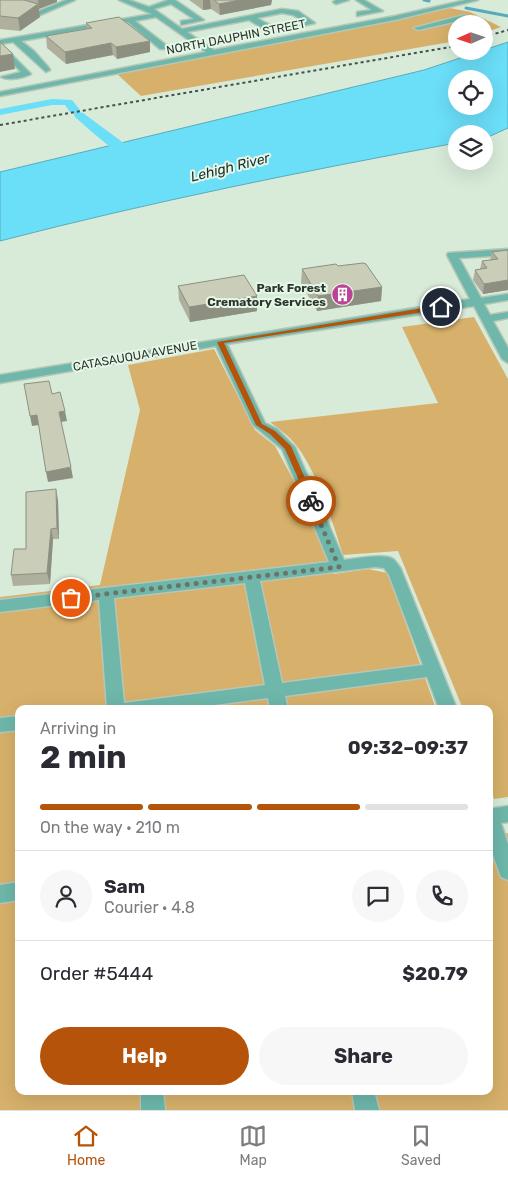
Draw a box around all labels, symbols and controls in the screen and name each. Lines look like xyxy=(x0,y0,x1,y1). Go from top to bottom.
north arrow xyxy=(448,15,492,60)
map controls xyxy=(448,15,493,170)
street label: NORTH DAUPHIN STREET xyxy=(165,17,307,57)
button: locate xyxy=(448,70,493,115)
button: layers xyxy=(448,125,493,170)
water label: Lehigh River xyxy=(189,149,272,186)
place label: Park Forest Crematory Services xyxy=(207,281,326,309)
building icon: Park Forest Crematory Services xyxy=(330,283,354,307)
pin xyxy=(420,286,462,328)
icon: home xyxy=(427,293,455,321)
street label: CATASAUQUA AVENUE xyxy=(72,338,198,374)
courier xyxy=(286,476,336,526)
icon: bike xyxy=(297,487,325,515)
pin xyxy=(50,577,92,619)
icon: bag xyxy=(57,584,85,612)
text: Arriving in xyxy=(40,719,116,738)
text: 09:32–09:37 xyxy=(348,736,468,759)
text: 2 min xyxy=(40,738,127,776)
text: On the way · 210 m xyxy=(40,818,180,837)
button: person xyxy=(40,870,92,922)
button: chat xyxy=(352,870,404,922)
button: phone xyxy=(416,870,468,922)
text: Sam xyxy=(104,875,145,898)
text: Courier · 4.8 xyxy=(104,898,195,917)
text: Order #5444 xyxy=(40,962,153,985)
text: $20.79 xyxy=(402,962,468,985)
button: Help xyxy=(40,1027,249,1085)
button: Share xyxy=(259,1027,468,1085)
tab: Home xyxy=(67,1122,105,1169)
tab: Map xyxy=(239,1122,267,1169)
tab: Saved xyxy=(401,1122,441,1169)

